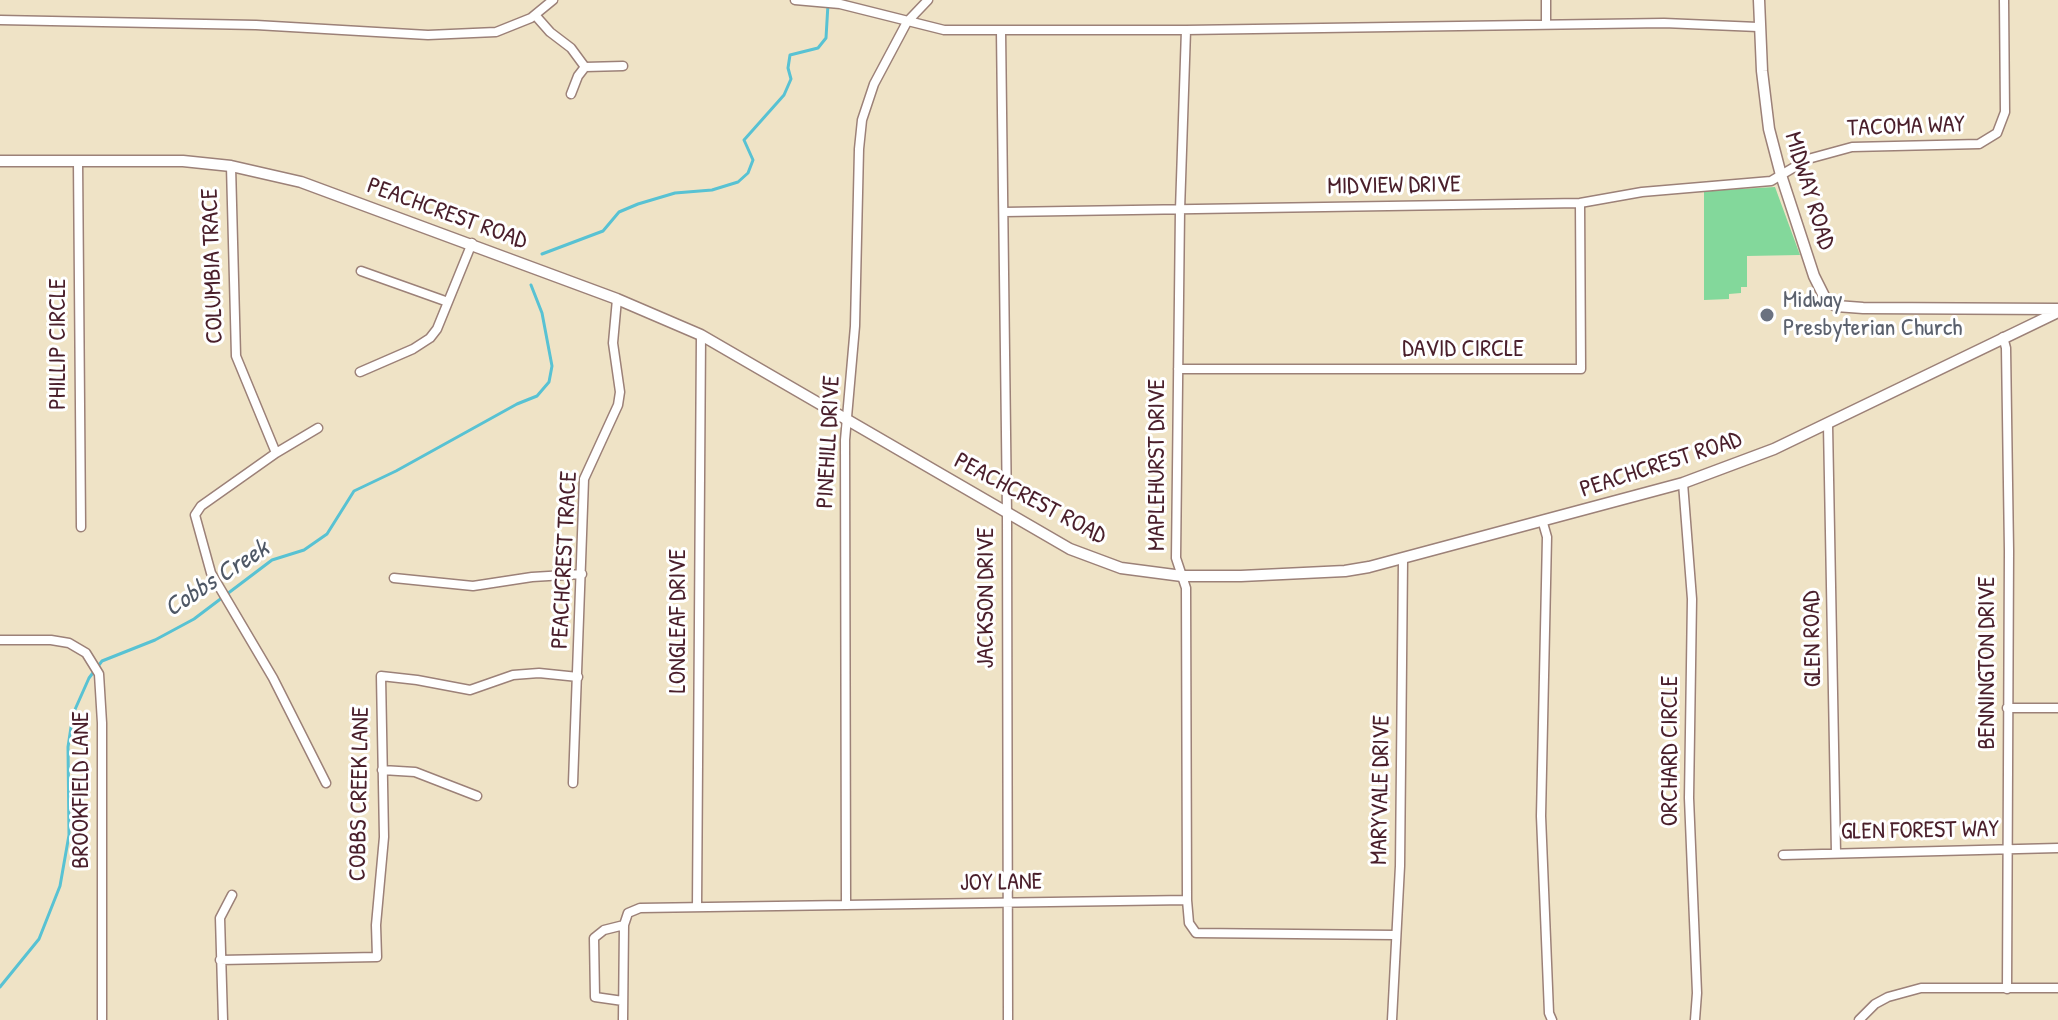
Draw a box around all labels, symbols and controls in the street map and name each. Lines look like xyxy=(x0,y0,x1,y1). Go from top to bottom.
street label: TACOMA WAY xyxy=(1847,111,1965,143)
street label: MIDWAY ROAD xyxy=(1777,129,1841,253)
street label: MIDVIEW DRIVE xyxy=(1327,170,1461,202)
street label: PEACHCREST ROAD xyxy=(363,172,531,256)
street label: COLUMBIA TRACE xyxy=(196,188,230,344)
street label: PHILLIP CIRCLE xyxy=(45,278,73,410)
place label: Midway Presbyterian Church xyxy=(1783,287,1962,343)
marker: Midway Presbyterian Church xyxy=(1758,306,1776,324)
street label: DAVID CIRCLE xyxy=(1402,336,1524,364)
street label: PINEHILL DRIVE xyxy=(811,375,847,509)
street label: MAPLEHURST DRIVE xyxy=(1144,379,1172,551)
street label: PEACHCREST ROAD xyxy=(1577,425,1745,505)
street label: PEACHCREST ROAD xyxy=(949,447,1111,551)
street label: PEACHCREST TRACE xyxy=(546,470,584,650)
street label: JACKSON DRIVE xyxy=(973,528,1001,668)
water label: Cobbs Creek xyxy=(159,534,275,624)
street label: LONGLEAF DRIVE xyxy=(665,549,693,693)
street label: BENNINGTON DRIVE xyxy=(1974,576,2002,750)
street label: GLEN ROAD xyxy=(1798,590,1828,688)
street label: ORCHARD CIRCLE xyxy=(1657,676,1685,826)
street label: COBBS CREEK LANE xyxy=(344,706,376,882)
street label: BROOKFIELD LANE xyxy=(68,711,96,869)
street label: MARYVALE DRIVE xyxy=(1365,715,1397,865)
street label: GLEN FOREST WAY xyxy=(1841,815,1999,847)
street label: JOY LANE xyxy=(960,868,1042,898)

